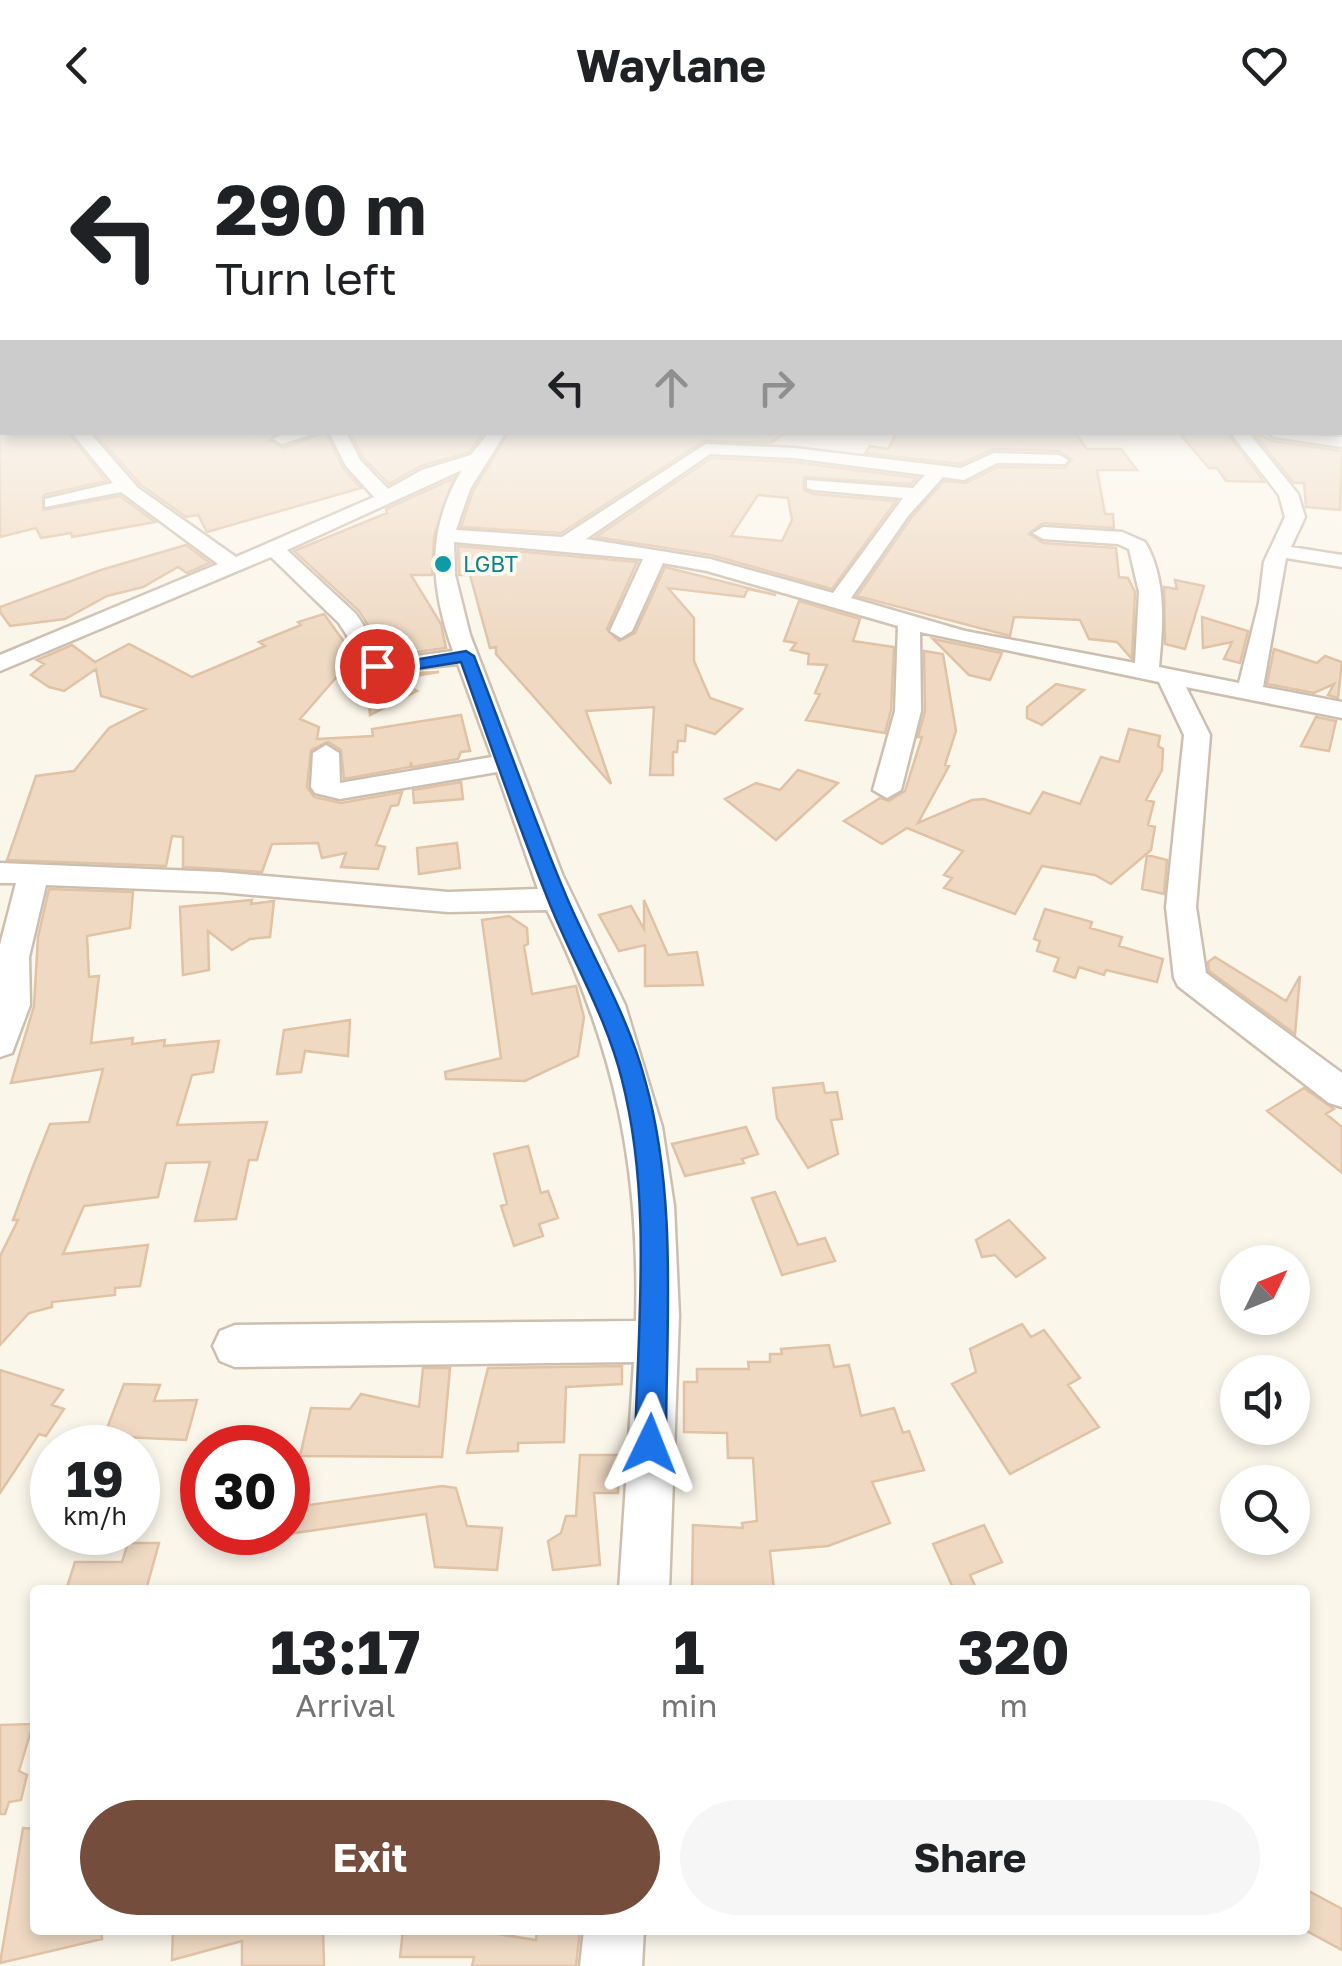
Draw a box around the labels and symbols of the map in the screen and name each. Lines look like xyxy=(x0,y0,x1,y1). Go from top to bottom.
place label: LGBT xyxy=(463,550,518,577)
marker: LGBT xyxy=(432,553,454,575)
pin xyxy=(335,624,420,709)
north arrow xyxy=(1220,1245,1310,1335)
position arrow xyxy=(598,1392,702,1496)
speed limit sign: 30 xyxy=(180,1425,310,1555)

